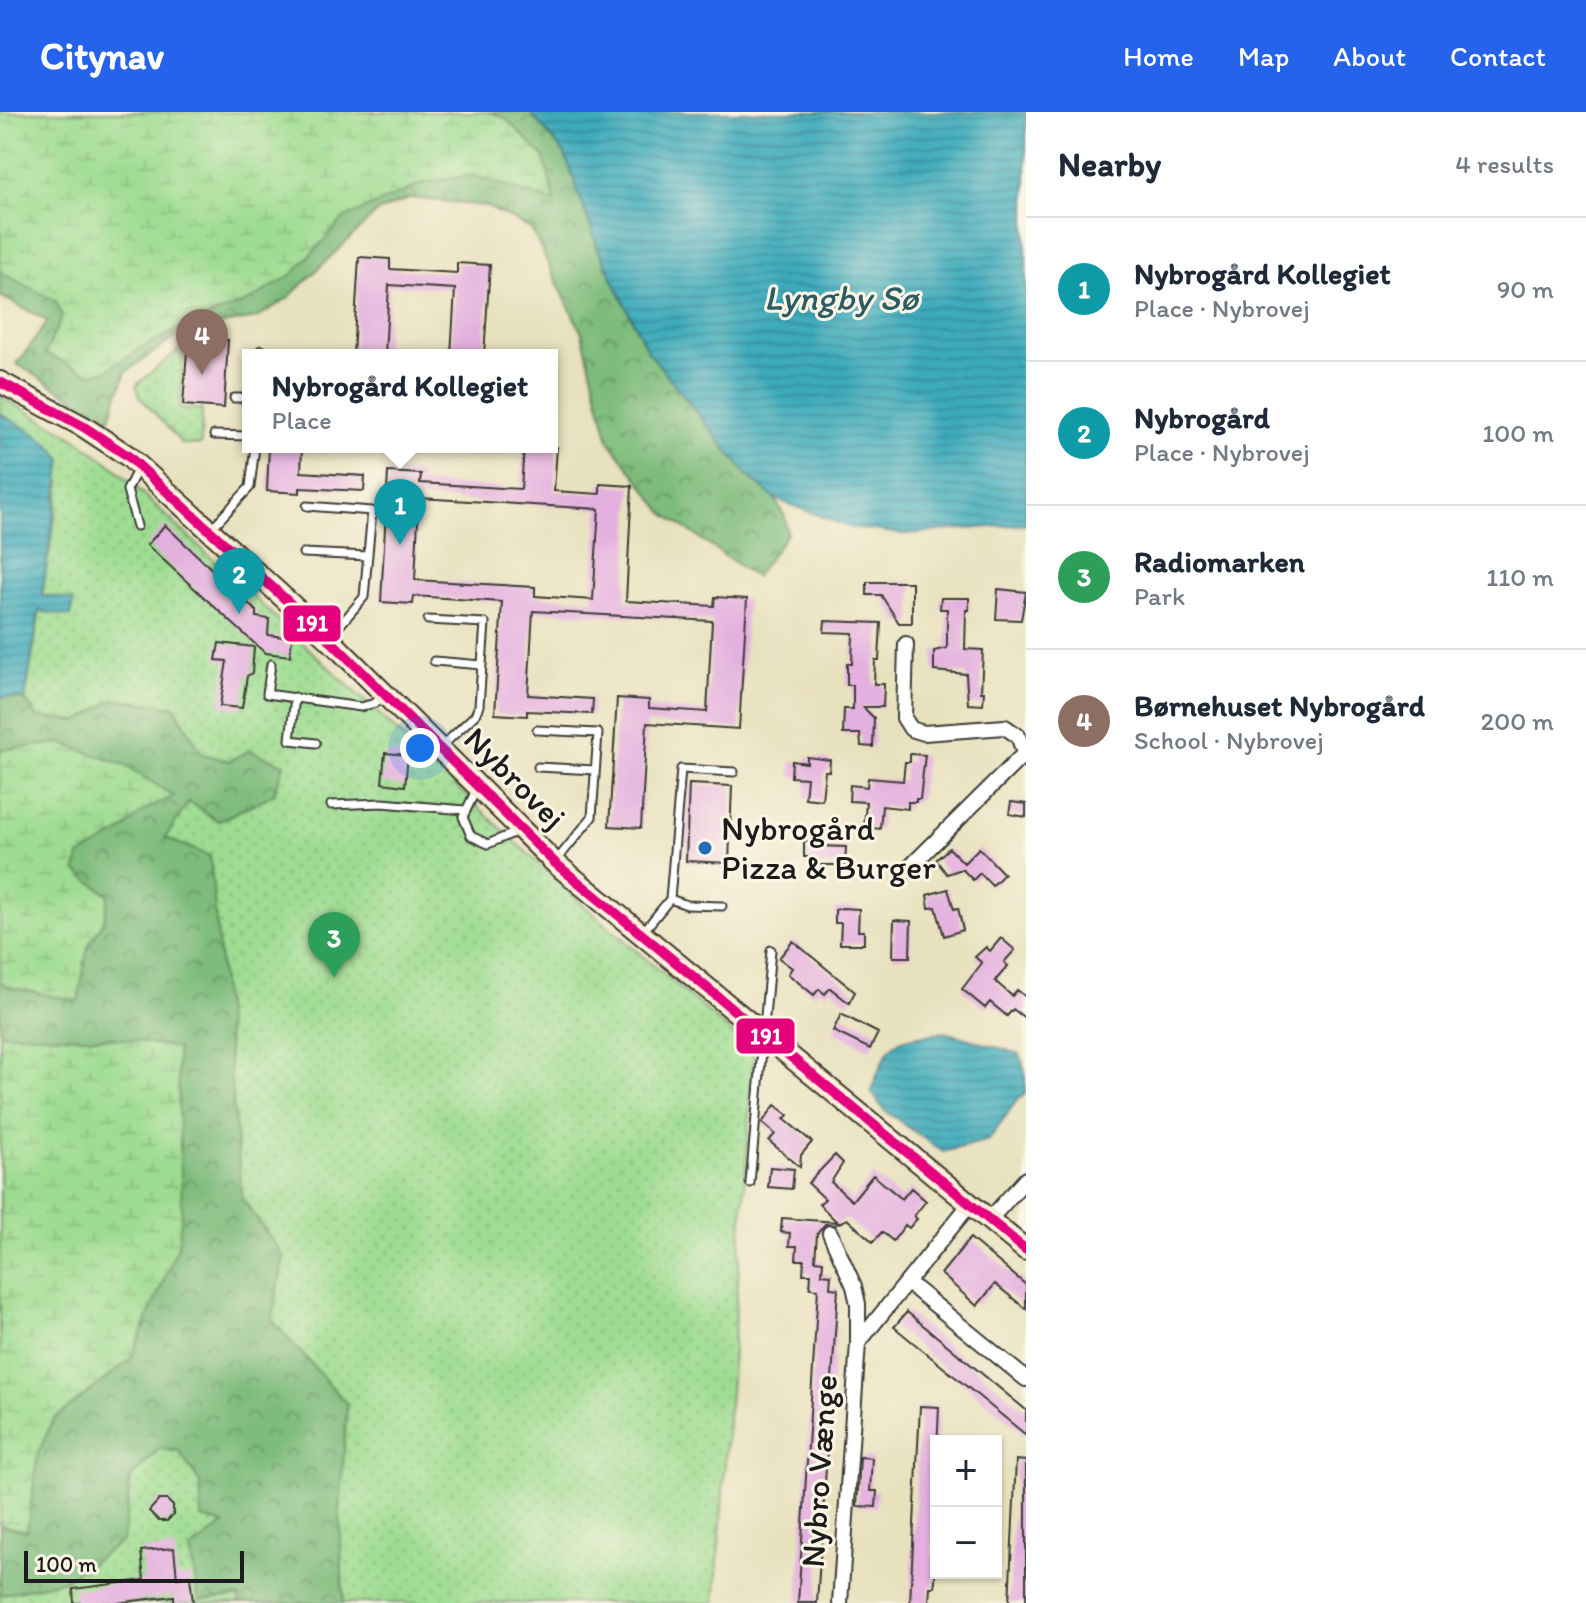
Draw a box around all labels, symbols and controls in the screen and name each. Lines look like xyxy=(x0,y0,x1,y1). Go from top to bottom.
text: Citynav xyxy=(40,33,164,79)
text: Home xyxy=(1123,39,1194,73)
text: Map xyxy=(1238,39,1289,73)
text: About xyxy=(1333,39,1406,73)
text: Contact xyxy=(1450,39,1546,73)
text: Nearby xyxy=(1058,144,1161,185)
text: 4 results xyxy=(1455,148,1554,180)
text: Nybrogård Kollegiet xyxy=(1134,255,1391,292)
text: 1 xyxy=(1078,273,1090,305)
text: 90 m xyxy=(1497,273,1554,305)
water label: Lyngby Sø xyxy=(764,276,921,319)
text: Place · Nybrovej xyxy=(1134,292,1310,324)
pin: 4 xyxy=(176,309,228,375)
popup xyxy=(242,349,558,453)
text: Nybrogård Kollegiet xyxy=(272,367,528,404)
text: Nybrogård xyxy=(1134,399,1270,436)
text: Place xyxy=(272,404,332,436)
text: 2 xyxy=(1077,417,1091,449)
text: 100 m xyxy=(1482,417,1554,449)
text: Place · Nybrovej xyxy=(1134,436,1310,468)
pin: 1 xyxy=(374,479,426,545)
text: Radiomarken xyxy=(1134,543,1305,580)
pin: 2 xyxy=(213,548,265,614)
text: 3 xyxy=(1077,561,1091,593)
text: 110 m xyxy=(1486,561,1554,593)
text: Park xyxy=(1134,580,1185,612)
line badge: 191 xyxy=(282,604,342,643)
text: 191 xyxy=(296,610,329,637)
text: Børnehuset Nybrogård xyxy=(1134,687,1425,724)
text: 4 xyxy=(1076,705,1092,737)
text: 200 m xyxy=(1481,705,1554,737)
street label: Nybrovej xyxy=(455,718,575,838)
text: School · Nybrovej xyxy=(1134,724,1324,756)
your location xyxy=(400,728,440,768)
place label: Nybrogård Pizza & Burger xyxy=(721,808,936,888)
marker: Nybrogård Pizza & Burger xyxy=(696,839,714,857)
pin: 3 xyxy=(308,912,360,978)
line badge: 191 xyxy=(735,1017,796,1055)
text: 191 xyxy=(750,1023,783,1050)
street label: Nybro Vænge xyxy=(792,1373,846,1569)
map controls xyxy=(930,1435,1002,1579)
button: + xyxy=(930,1435,1002,1507)
button: − xyxy=(930,1507,1002,1579)
scale bar xyxy=(24,1547,244,1583)
text: 100 m xyxy=(36,1551,97,1578)

